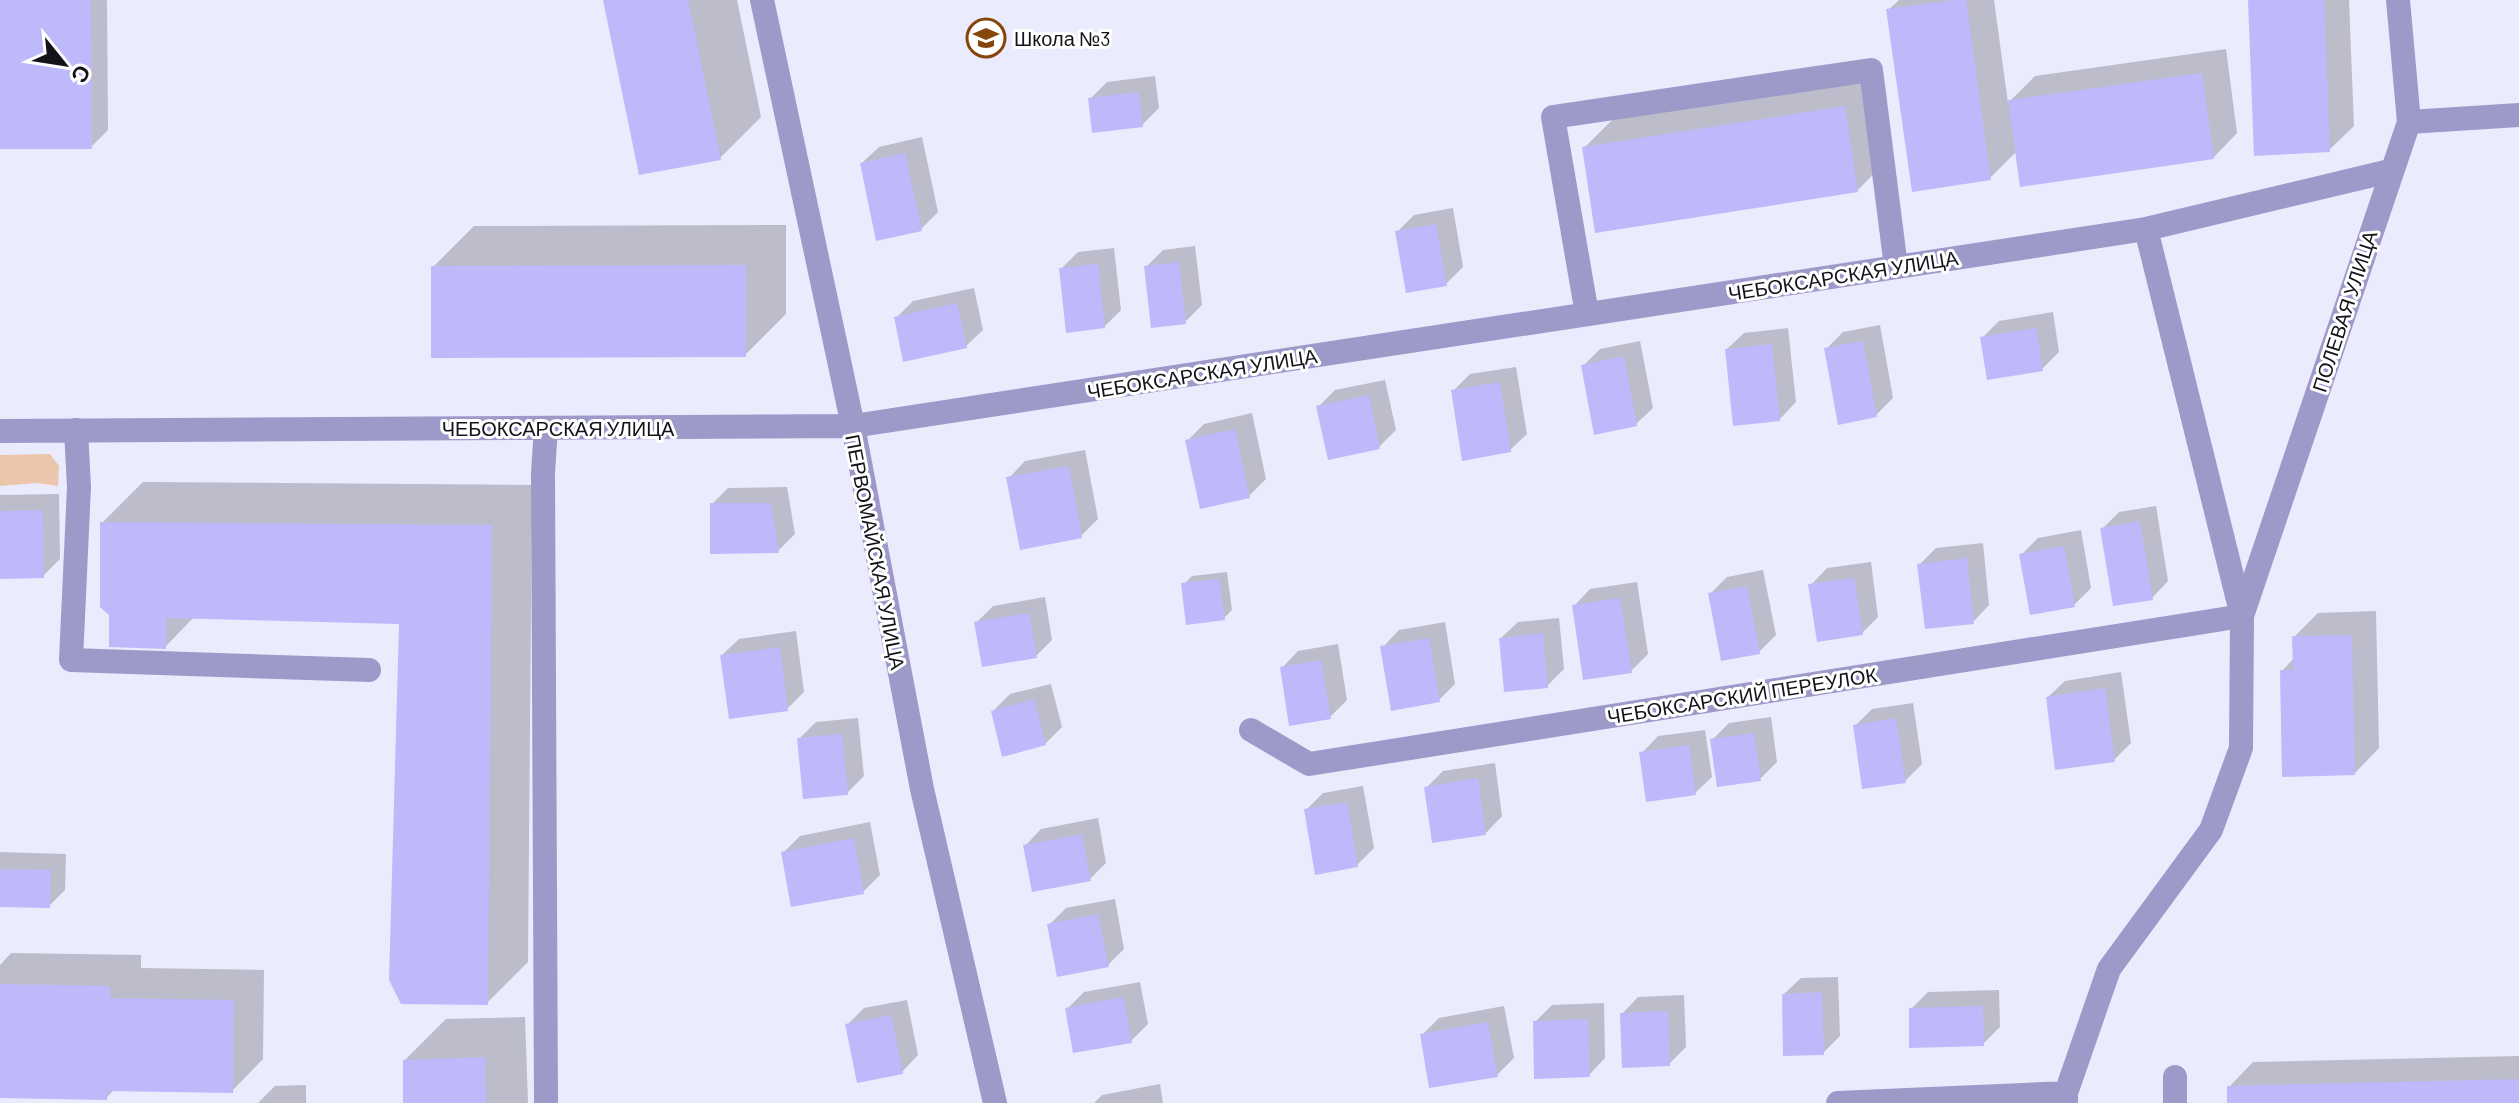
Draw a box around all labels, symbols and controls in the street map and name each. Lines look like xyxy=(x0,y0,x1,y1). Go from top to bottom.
school or university icon: Школа №3 xyxy=(965,17,1007,59)
north arrow xyxy=(24,24,104,104)
place label: Школа №3 xyxy=(1014,26,1111,50)
text: С xyxy=(67,61,97,88)
street label: ПОЛЕВАЯ УЛИЦА xyxy=(2307,227,2382,395)
street label: ЧЕБОКСАРСКАЯ УЛИЦА xyxy=(1726,245,1960,305)
street label: ЧЕБОКСАРСКАЯ УЛИЦА xyxy=(1085,343,1319,403)
street label: ЧЕБОКСАРСКАЯ УЛИЦА xyxy=(442,416,675,440)
street label: ПЕРВОМАЙСКАЯ УЛИЦА xyxy=(841,432,911,672)
street label: ЧЕБОКСАРСКИЙ ПЕРЕУЛОК xyxy=(1605,662,1879,728)

